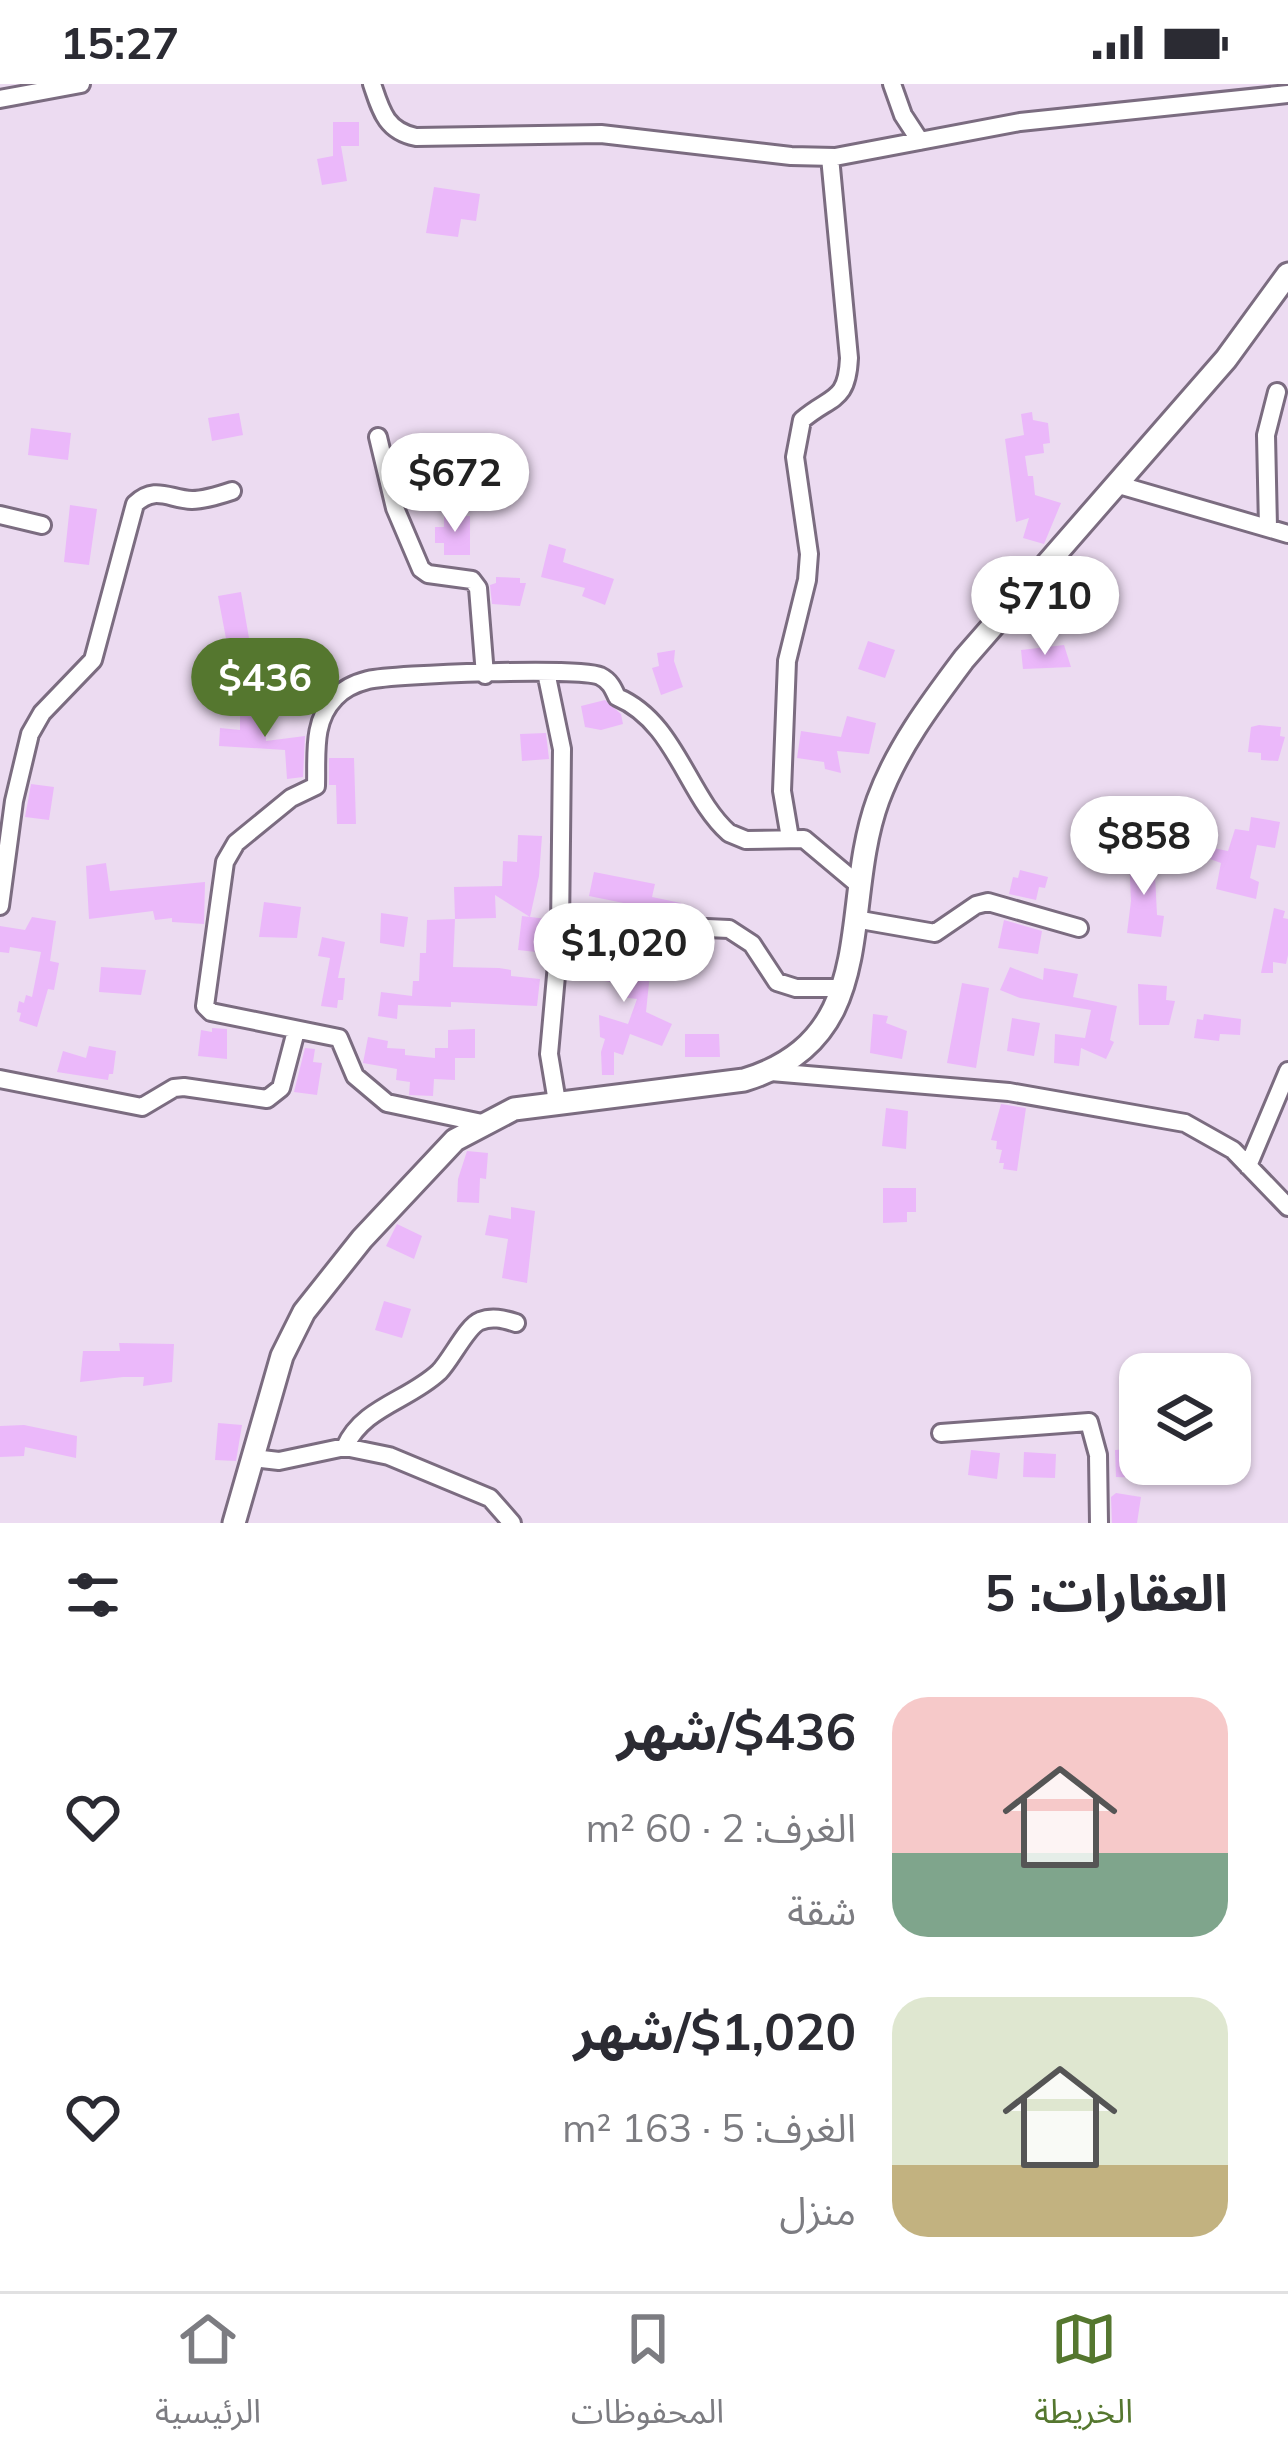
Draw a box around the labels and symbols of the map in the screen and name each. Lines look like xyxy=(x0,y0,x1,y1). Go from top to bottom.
pin: $672 xyxy=(384,433,526,535)
pin: $710 xyxy=(974,556,1116,658)
pin: $436 xyxy=(194,638,336,740)
pin: $858 xyxy=(1073,796,1215,898)
pin: $1,020 xyxy=(526,903,722,1005)

